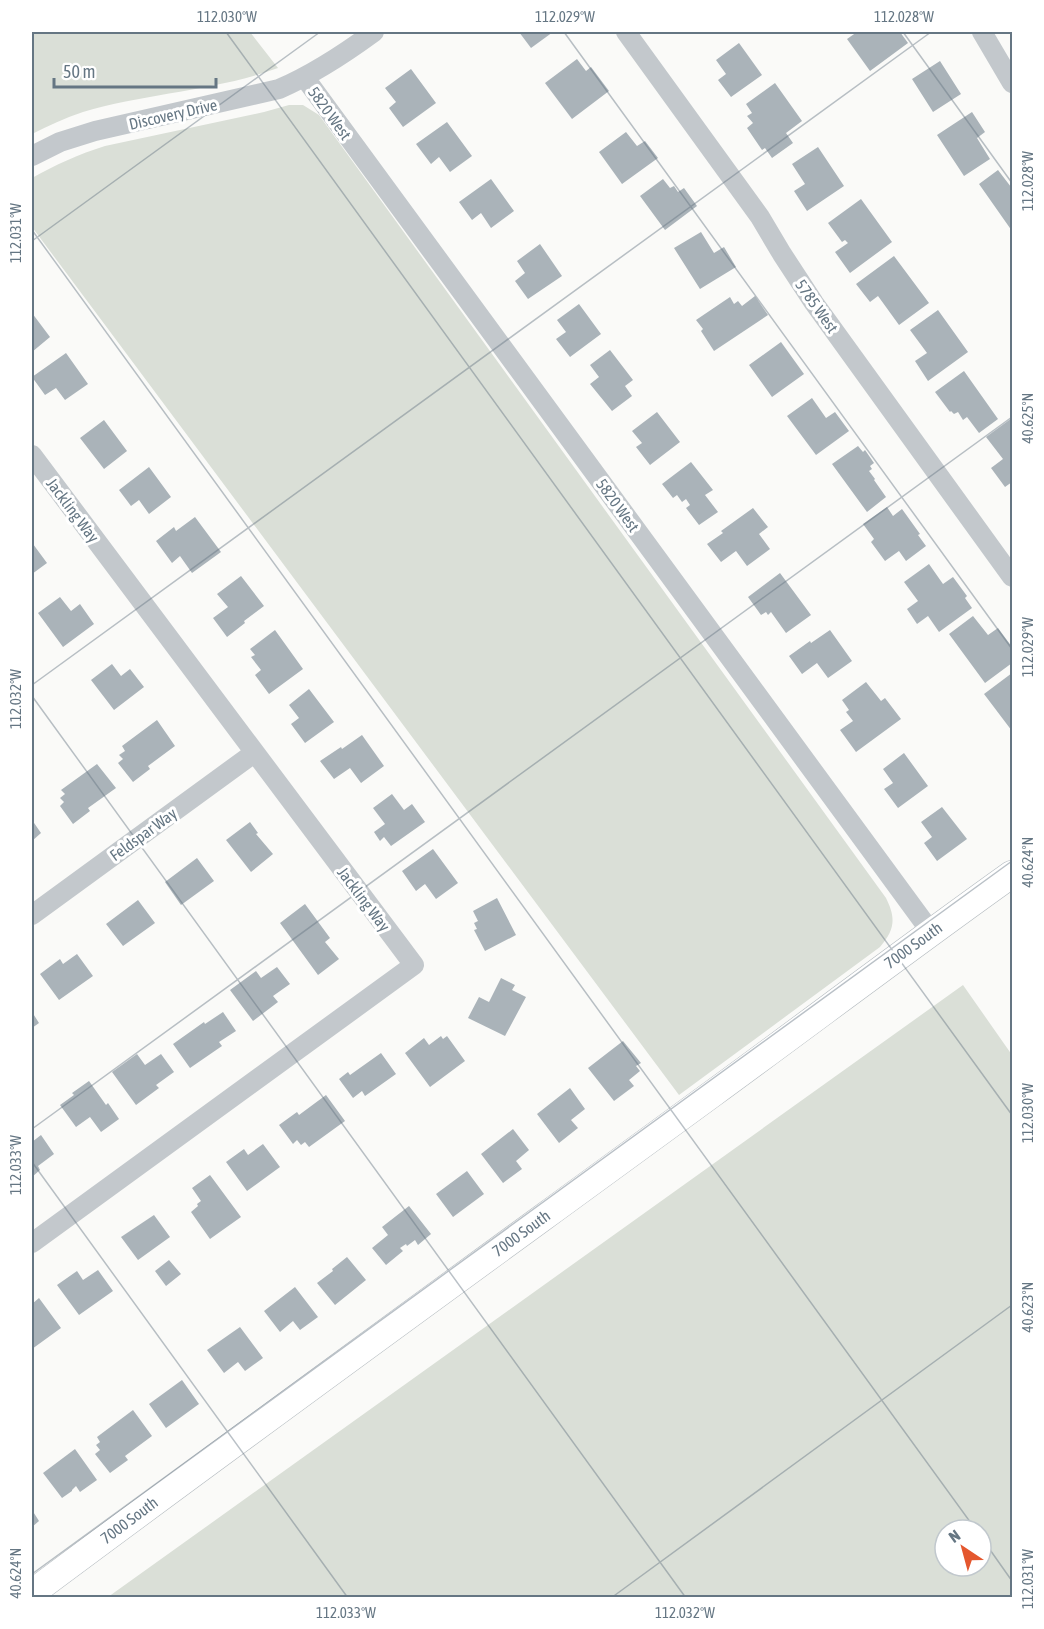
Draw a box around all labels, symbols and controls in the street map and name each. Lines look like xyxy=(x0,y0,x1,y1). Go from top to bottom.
text: 112.030°W xyxy=(197,8,257,25)
text: 112.029°W xyxy=(535,8,595,25)
text: 112.028°W xyxy=(874,8,934,25)
scale bar xyxy=(54,51,216,89)
text: 50 m xyxy=(63,61,95,82)
street label: 5820 West xyxy=(305,83,355,143)
street label: Discovery Drive xyxy=(127,95,219,134)
text: 112.028°W xyxy=(1019,151,1036,211)
text: 112.031°W xyxy=(7,203,24,263)
street label: 5785 West xyxy=(792,276,842,336)
text: 40.625°N xyxy=(1019,393,1036,443)
street label: Jackling Way xyxy=(42,474,103,546)
street label: 5820 West xyxy=(593,475,643,535)
text: 112.029°W xyxy=(1019,617,1036,677)
text: 112.032°W xyxy=(7,669,24,729)
street label: Feldspar Way xyxy=(106,804,181,865)
text: 40.624°N xyxy=(1019,837,1036,887)
street label: Jackling Way xyxy=(333,863,394,935)
street label: 7000 South xyxy=(881,918,945,972)
text: 112.030°W xyxy=(1019,1083,1036,1143)
text: 112.033°W xyxy=(7,1135,24,1195)
street label: 7000 South xyxy=(489,1206,553,1260)
text: 40.623°N xyxy=(1019,1282,1036,1332)
street label: 7000 South xyxy=(97,1493,161,1547)
north arrow xyxy=(933,1518,993,1578)
text: N xyxy=(945,1526,963,1546)
text: 40.624°N xyxy=(7,1548,24,1598)
text: 112.031°W xyxy=(1019,1549,1036,1609)
text: 112.033°W xyxy=(316,1604,376,1621)
text: 112.032°W xyxy=(655,1604,715,1621)

